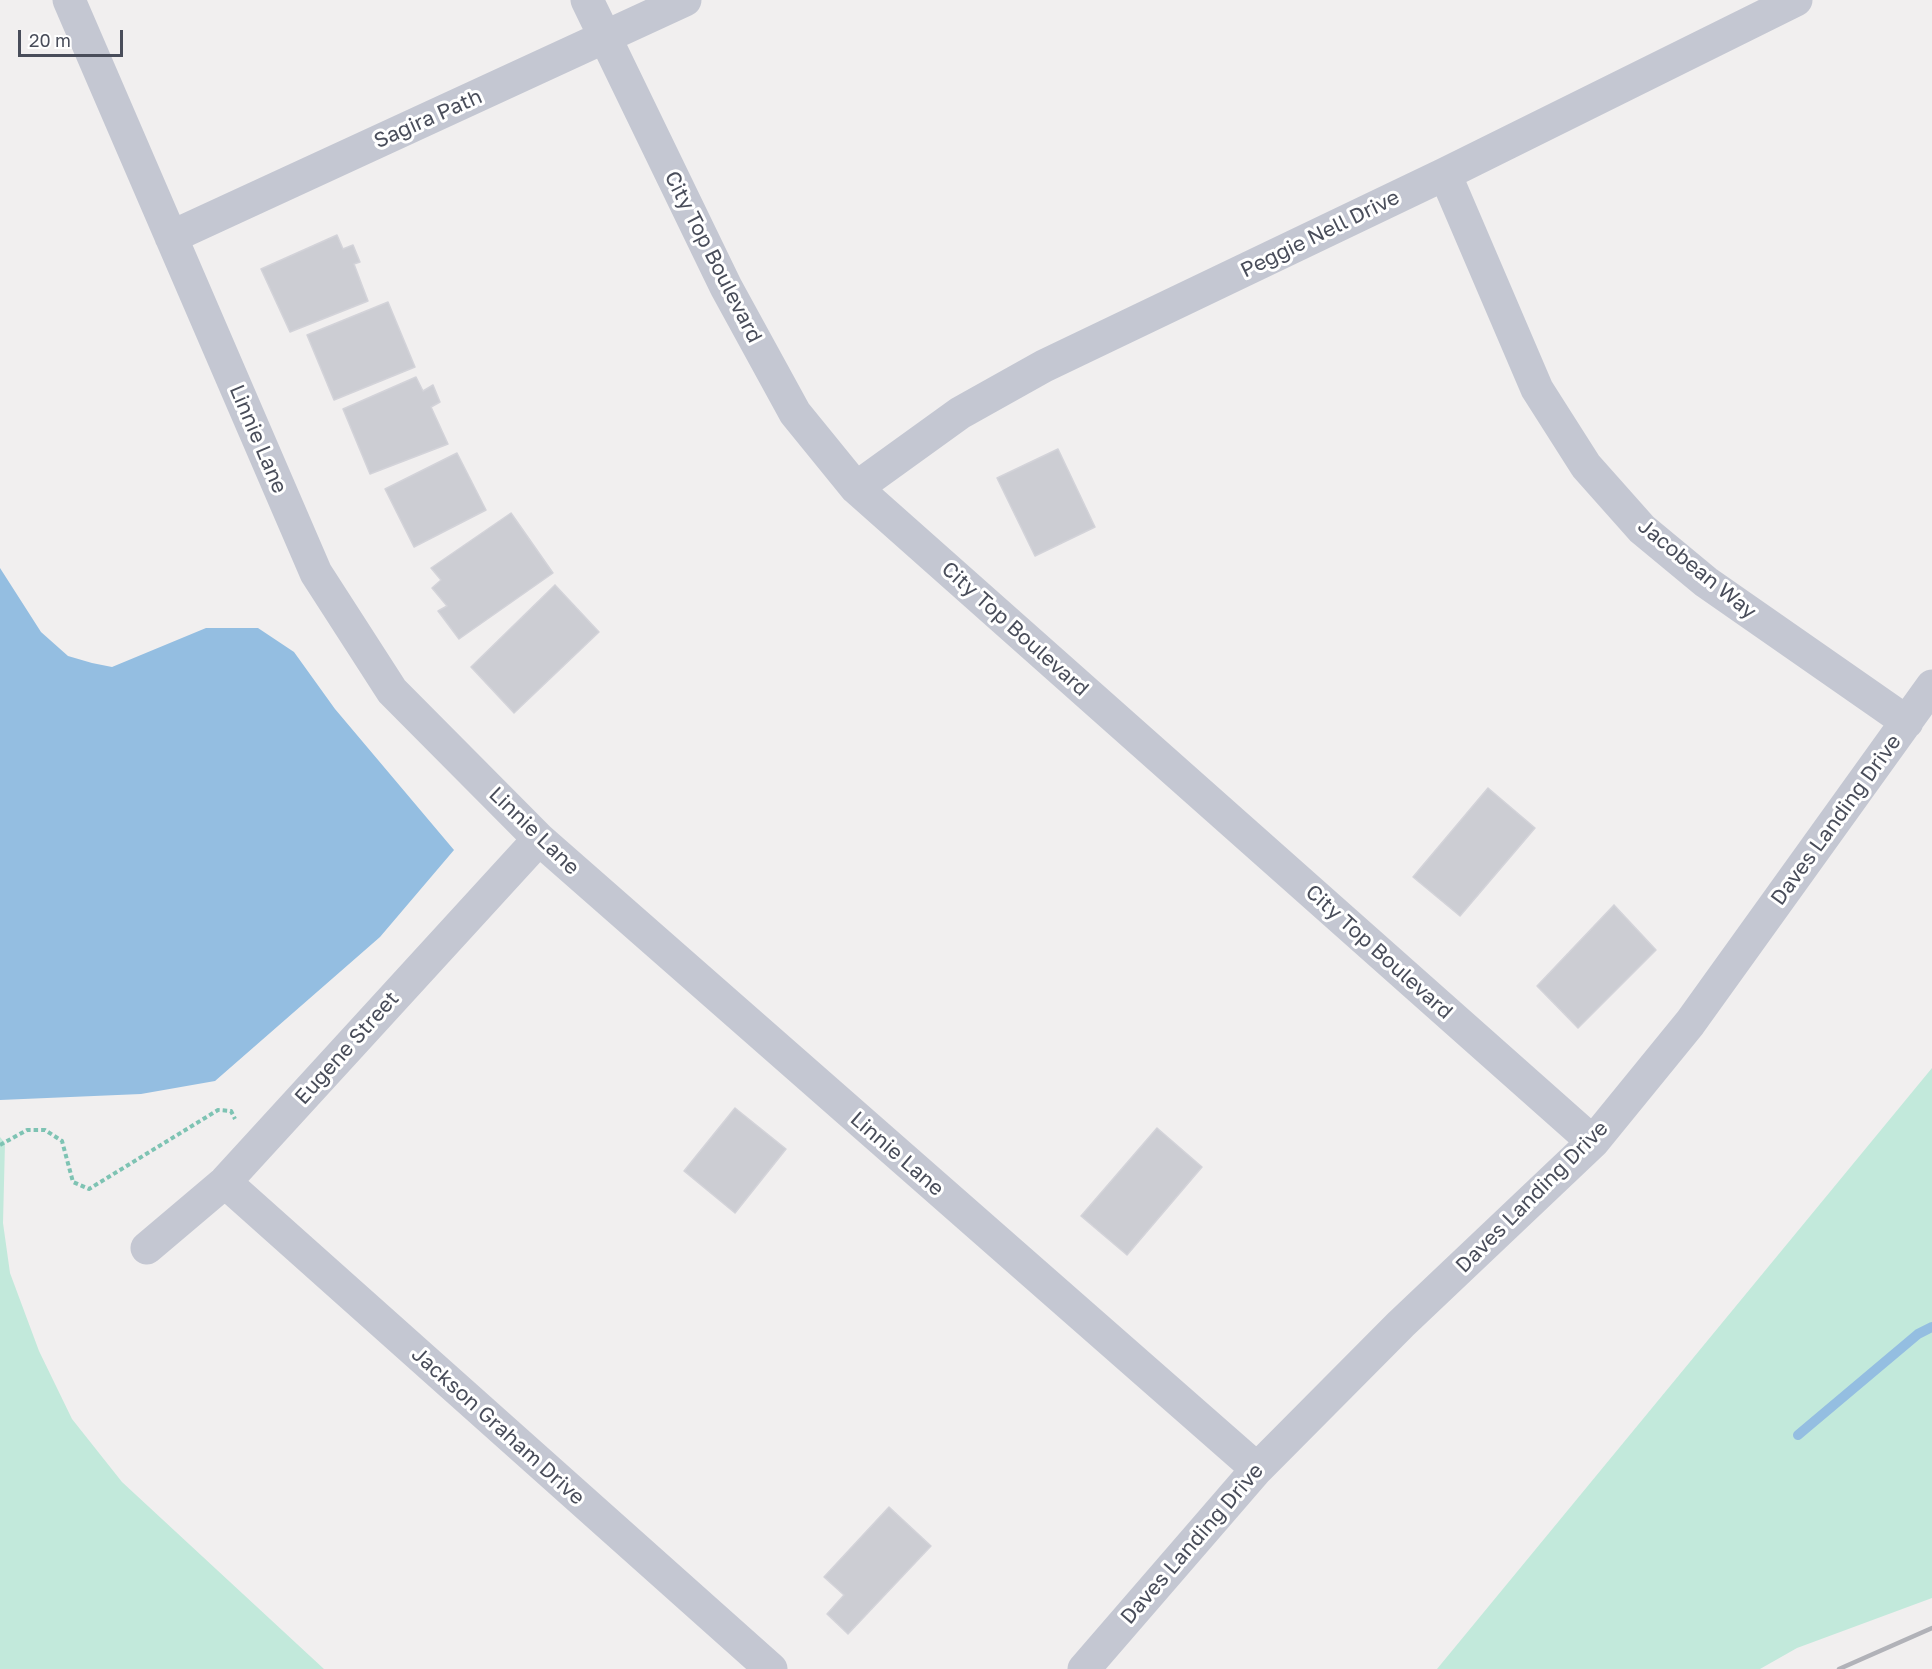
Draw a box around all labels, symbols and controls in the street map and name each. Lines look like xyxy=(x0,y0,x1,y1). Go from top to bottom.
scale bar xyxy=(21,18,126,56)
text: 20 m xyxy=(29,29,71,51)
street label: Sagira Path xyxy=(370,84,486,154)
street label: City Top Boulevard xyxy=(659,167,767,347)
street label: Peggie Nell Drive xyxy=(1237,185,1403,283)
street label: Linnie Lane xyxy=(224,381,292,497)
street label: Jacobean Way xyxy=(1633,514,1761,624)
street label: City Top Boulevard xyxy=(936,556,1094,702)
street label: Daves Landing Drive xyxy=(1766,730,1906,910)
street label: Linnie Lane xyxy=(484,782,584,880)
street label: City Top Boulevard xyxy=(1300,879,1458,1025)
street label: Eugene Street xyxy=(290,986,404,1110)
street label: Linnie Lane xyxy=(845,1107,949,1201)
street label: Daves Landing Drive xyxy=(1451,1116,1613,1278)
street label: Jackson Graham Drive xyxy=(406,1342,590,1510)
street label: Daves Landing Drive xyxy=(1115,1459,1269,1629)

